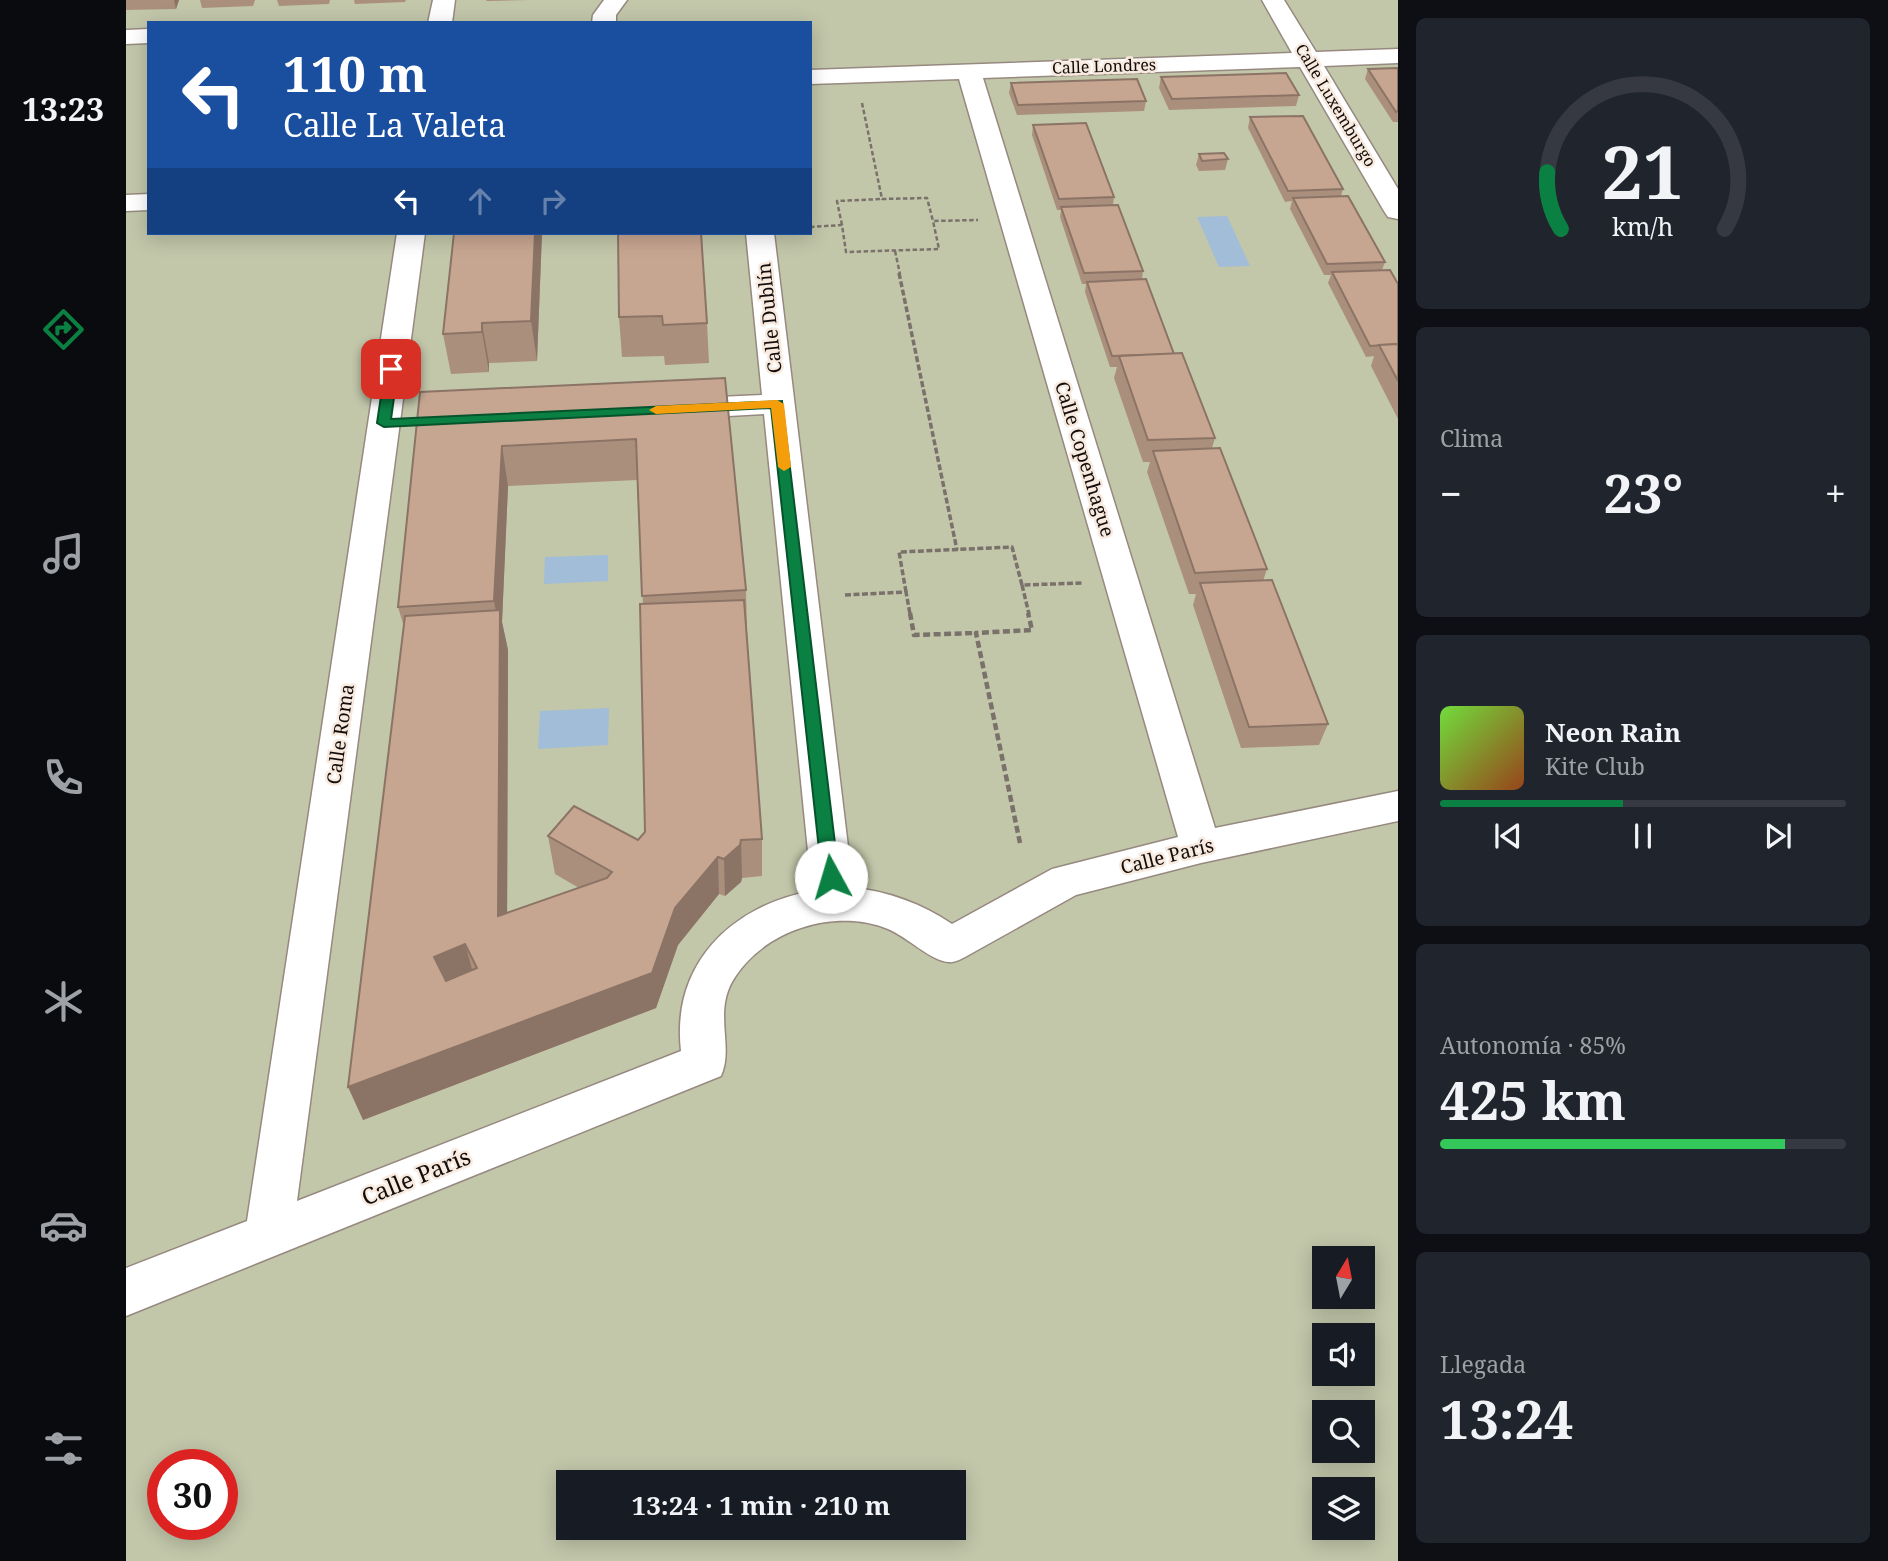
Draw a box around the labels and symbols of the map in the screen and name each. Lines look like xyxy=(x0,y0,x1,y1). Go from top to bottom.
street label: Calle Luxemburgo xyxy=(1291,39,1381,171)
street label: Calle Londres xyxy=(1052,53,1156,79)
street label: Calle Dublín xyxy=(750,261,788,375)
pin xyxy=(361,339,421,399)
street label: Calle Copenhague xyxy=(1049,378,1121,540)
street label: Calle Roma xyxy=(320,682,360,786)
street label: Calle París xyxy=(1118,832,1216,880)
position arrow xyxy=(794,840,868,914)
street label: Calle París xyxy=(356,1140,475,1212)
north arrow xyxy=(1312,1246,1376,1309)
speed limit sign: 30 xyxy=(147,1449,238,1540)

